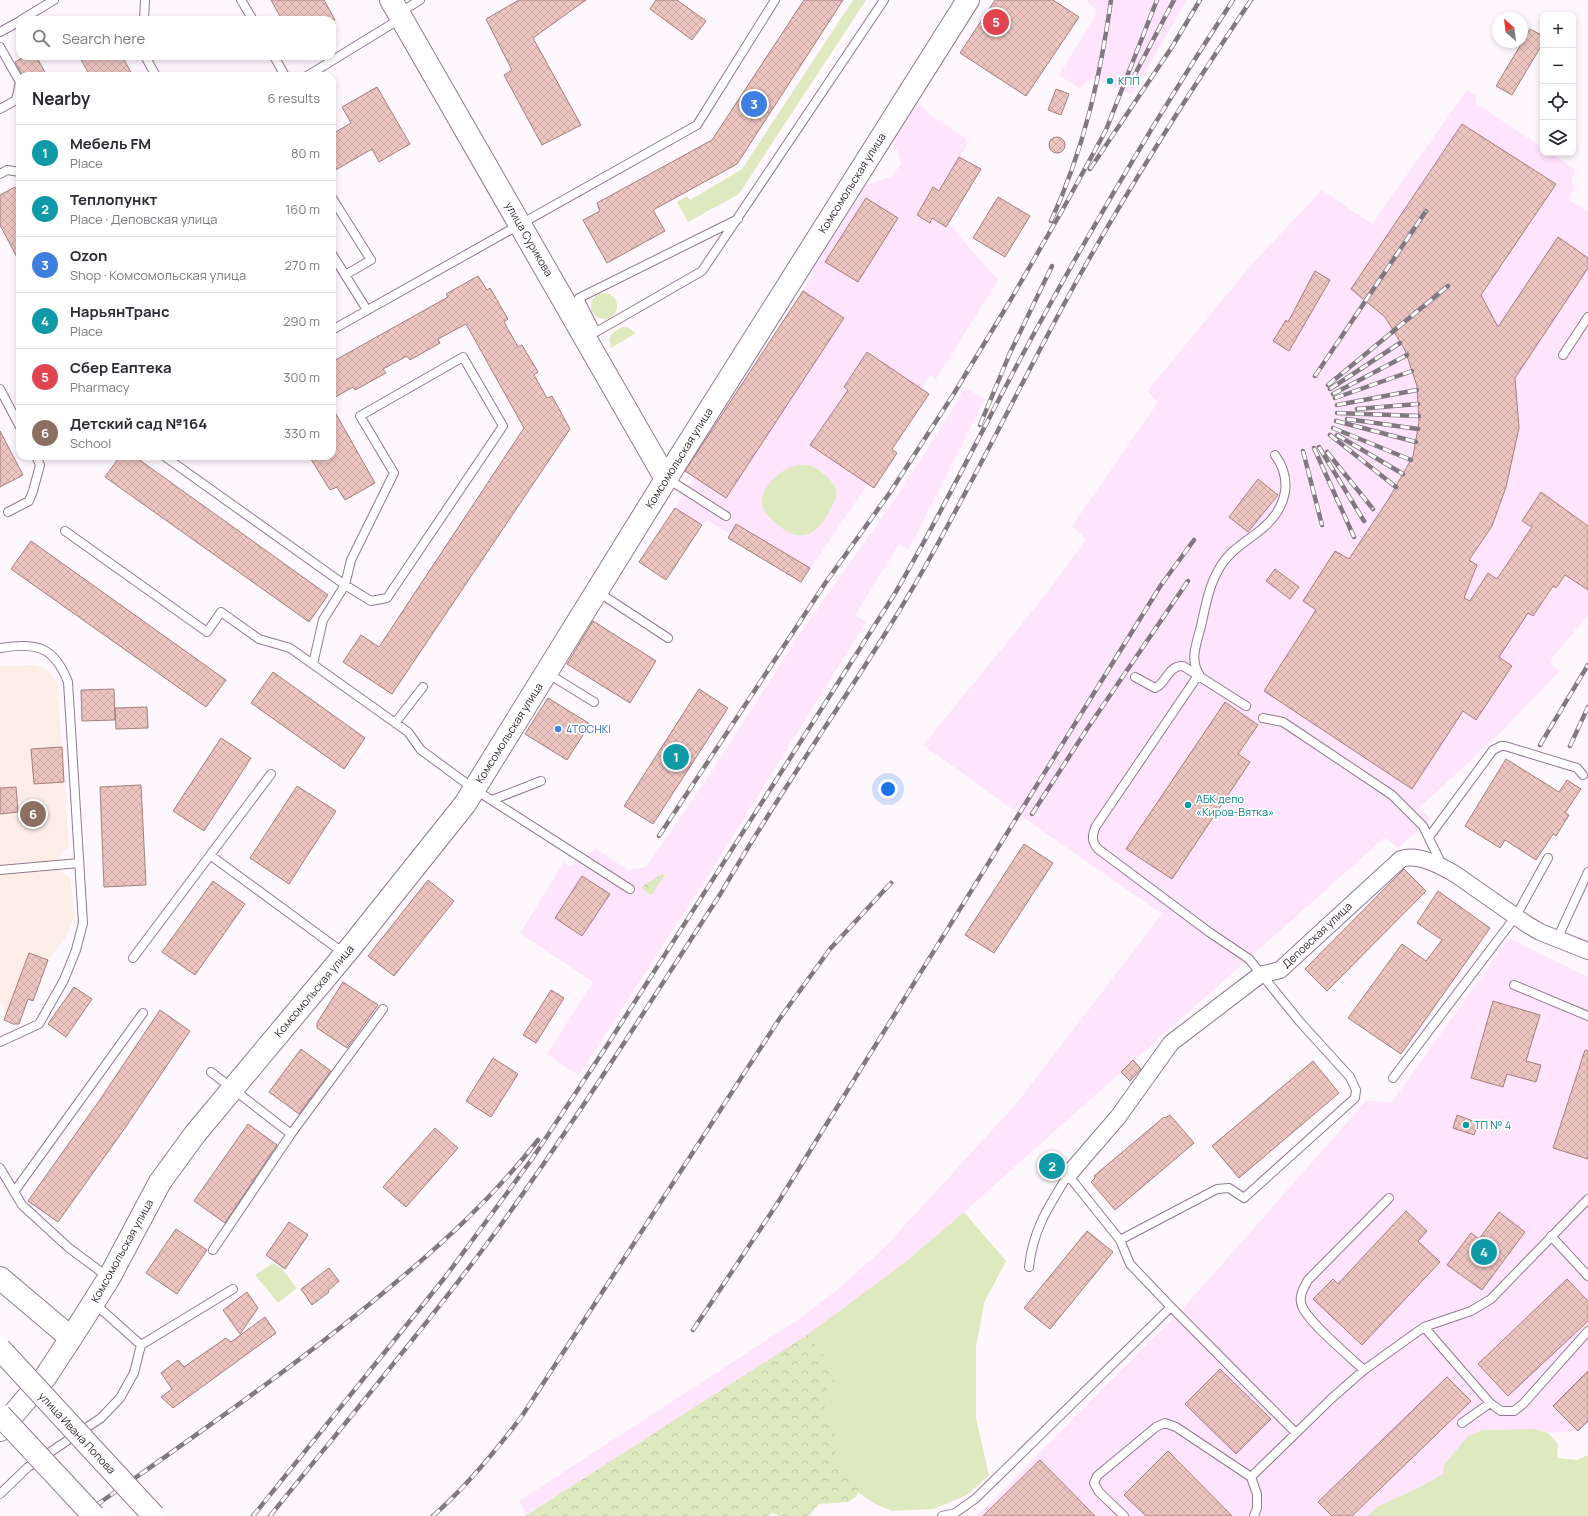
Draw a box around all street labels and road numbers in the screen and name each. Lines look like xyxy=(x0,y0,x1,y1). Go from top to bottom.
street label: Комсомольская улица xyxy=(814,130,889,236)
street label: улица Сурикова xyxy=(502,199,557,279)
street label: Комсомольская улица xyxy=(641,405,716,511)
street label: Комсомольская улица xyxy=(471,680,546,786)
street label: Деповская улица xyxy=(1279,898,1355,971)
street label: Комсомольская улица xyxy=(271,941,357,1040)
street label: Комсомольская улица xyxy=(87,1196,156,1305)
street label: улица Ивана Попова xyxy=(36,1389,119,1477)

